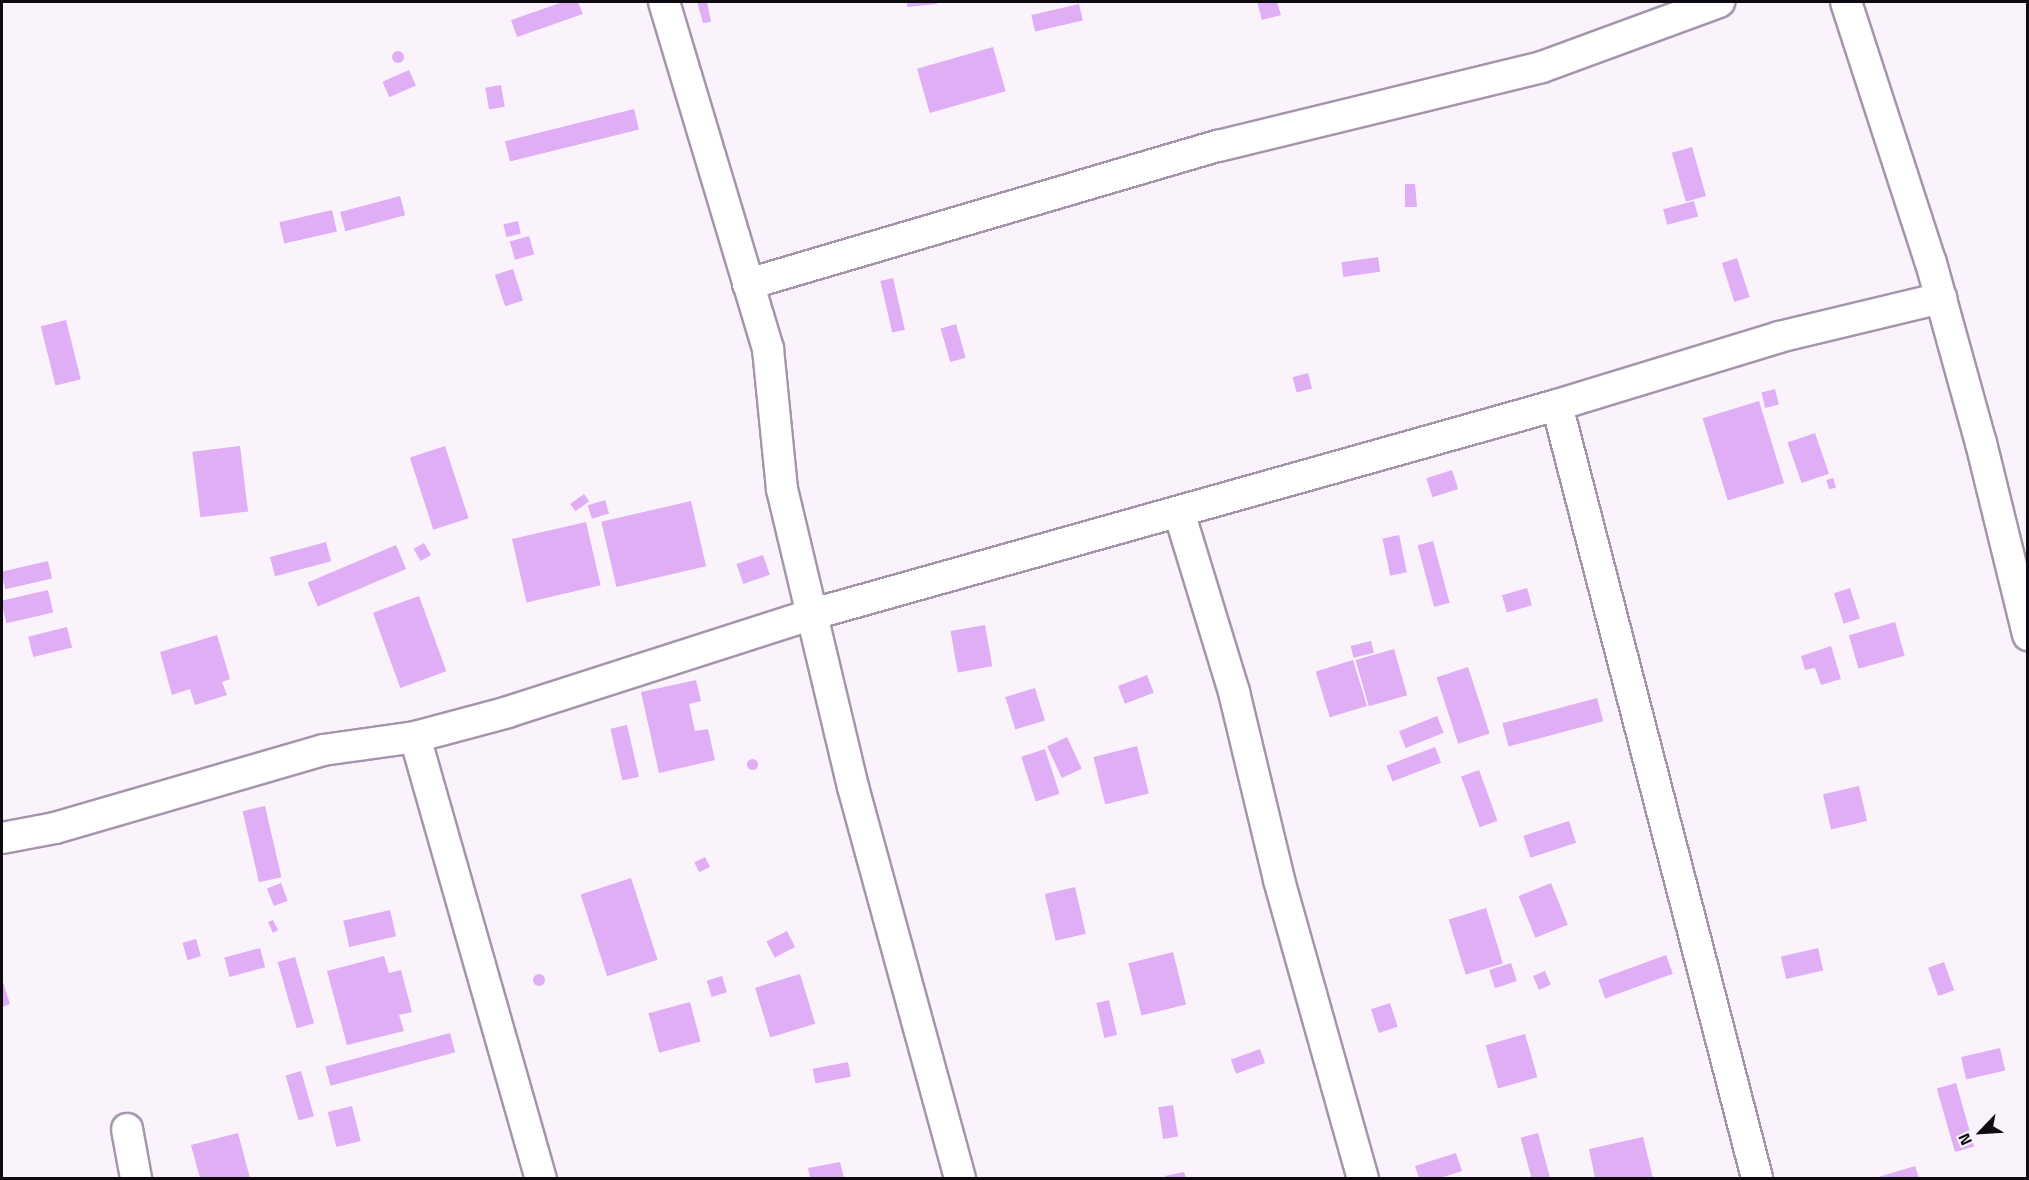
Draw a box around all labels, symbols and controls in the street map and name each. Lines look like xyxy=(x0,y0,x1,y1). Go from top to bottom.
north arrow xyxy=(1951,1102,2011,1162)
text: N xyxy=(1951,1130,1978,1150)

